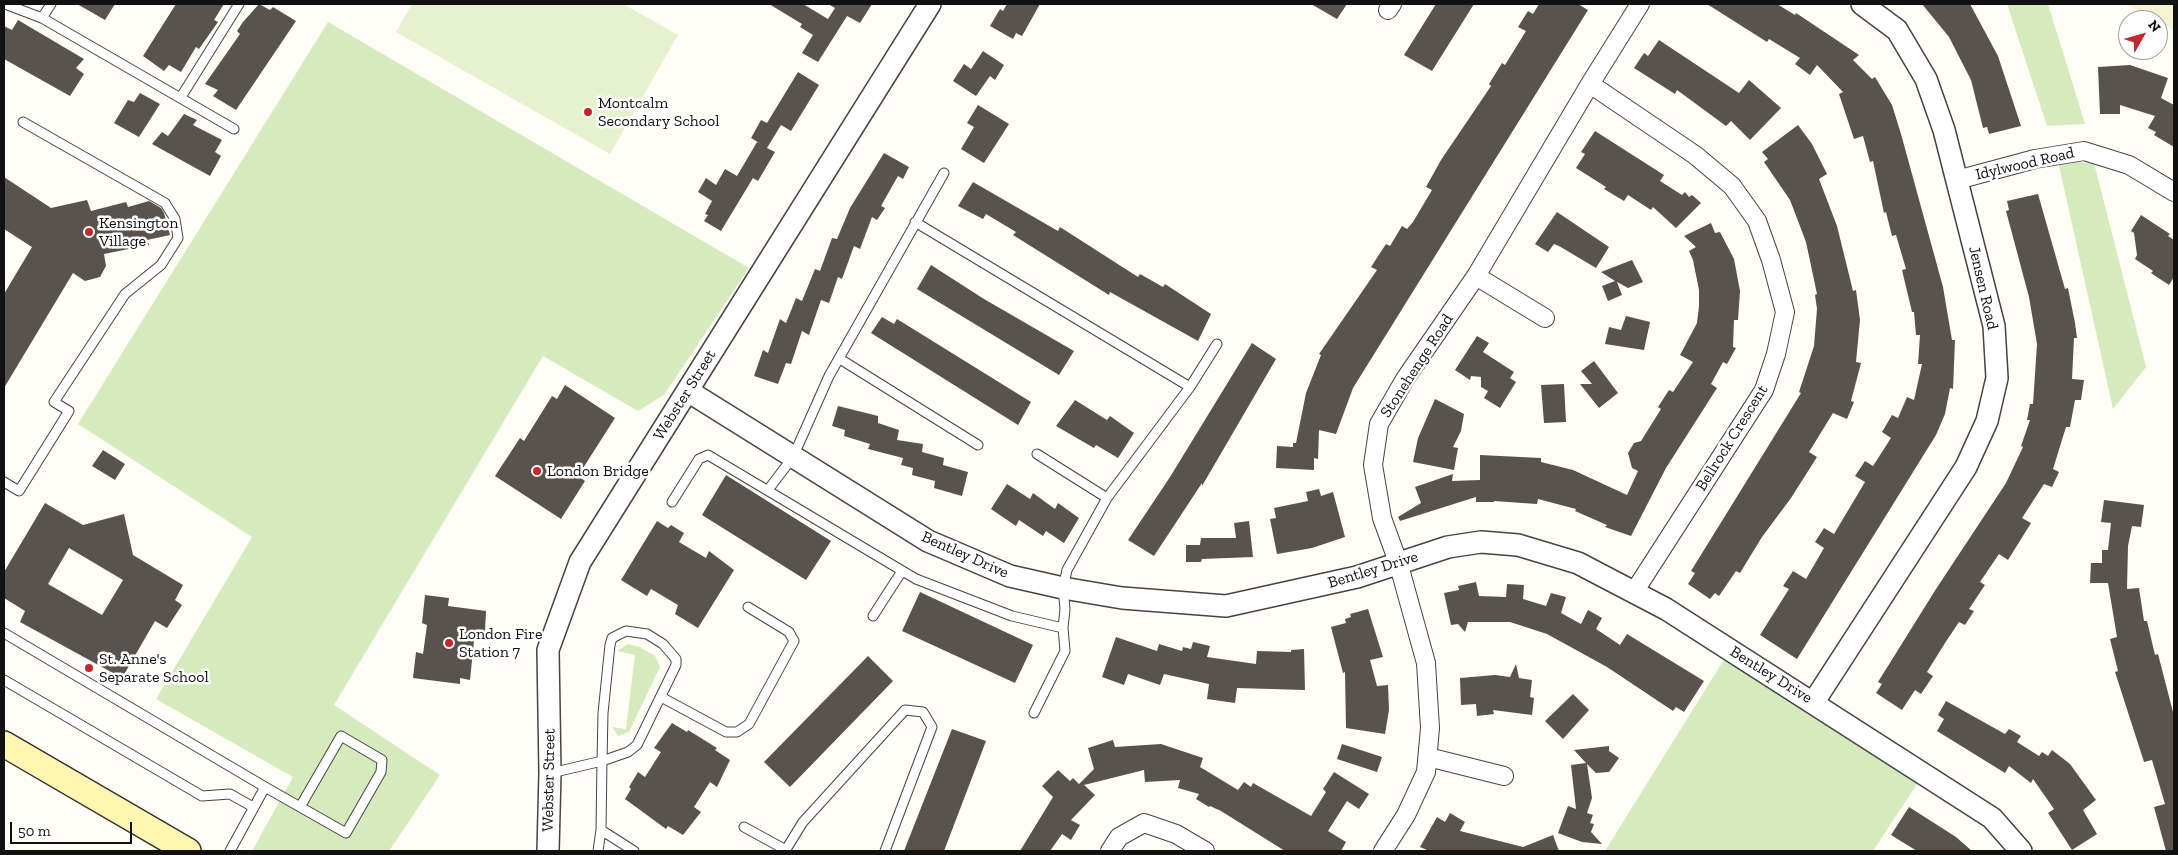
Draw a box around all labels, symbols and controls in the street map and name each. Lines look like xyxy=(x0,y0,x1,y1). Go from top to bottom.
north arrow xyxy=(2118,10,2168,60)
text: N xyxy=(2144,17,2164,35)
place label: Montcalm Secondary School xyxy=(598,93,719,131)
marker: Montcalm Secondary School xyxy=(582,106,594,118)
street label: Idylwood Road xyxy=(1974,143,2076,185)
place label: Kensington Village xyxy=(99,213,178,251)
marker: Kensington Village xyxy=(83,226,95,238)
street label: Jensen Road xyxy=(1964,244,2002,332)
street label: Stonehenge Road xyxy=(1376,311,1458,421)
street label: Webster Street xyxy=(650,346,720,444)
street label: Bellrock Crescent xyxy=(1692,381,1772,495)
place label: London Bridge xyxy=(547,461,649,481)
marker: London Bridge xyxy=(531,465,543,477)
street label: Bentley Drive xyxy=(919,527,1011,583)
street label: Bentley Drive xyxy=(1326,547,1420,593)
place label: London Fire Station 7 xyxy=(459,624,543,662)
marker: London Fire Station 7 xyxy=(443,637,455,649)
street label: Bentley Drive xyxy=(1726,642,1816,708)
place label: St. Anne's Separate School xyxy=(99,649,209,687)
marker: St. Anne's Separate School xyxy=(83,662,95,674)
street label: Webster Street xyxy=(539,728,559,832)
scale bar xyxy=(12,812,135,844)
text: 50 m xyxy=(18,822,51,840)

